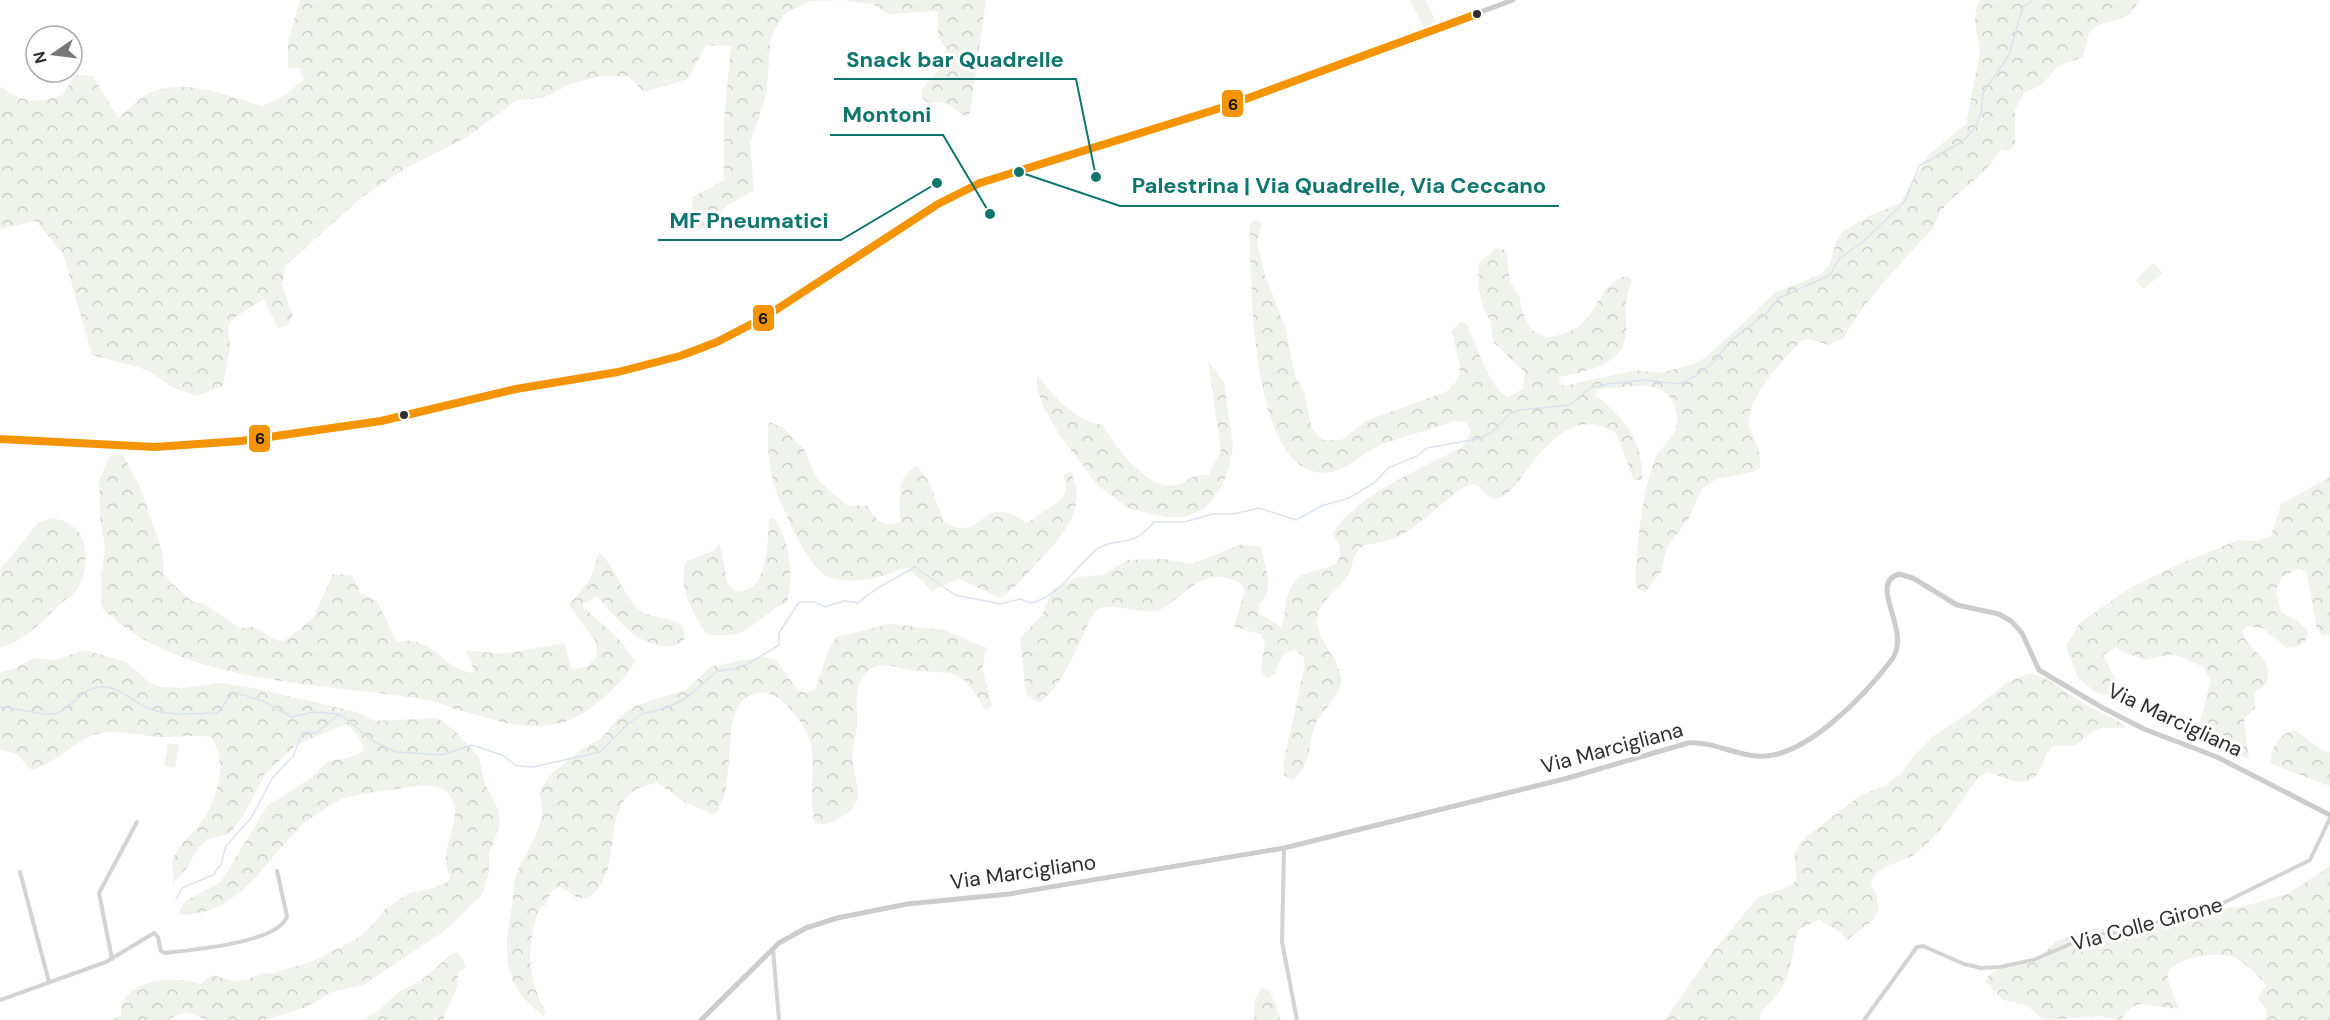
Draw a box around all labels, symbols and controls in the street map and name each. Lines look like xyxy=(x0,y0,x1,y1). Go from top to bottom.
unlabelled marker xyxy=(1471,8,1483,20)
north arrow xyxy=(24,24,84,84)
callout: Snack bar Quadrelle xyxy=(834,39,1076,79)
text: Snack bar Quadrelle xyxy=(846,45,1064,74)
text: N xyxy=(28,49,52,66)
line badge: 6 xyxy=(1221,89,1244,118)
text: 6 xyxy=(1228,94,1238,115)
callout: Montoni xyxy=(830,95,943,135)
text: Montoni xyxy=(843,100,931,129)
callout: Palestrina | Via Quadrelle, Via Ceccano xyxy=(1120,166,1559,206)
text: Palestrina | Via Quadrelle, Via Ceccano xyxy=(1132,171,1546,200)
callout: MF Pneumatici xyxy=(658,200,841,240)
text: MF Pneumatici xyxy=(669,206,829,235)
line badge: 6 xyxy=(752,304,775,332)
text: 6 xyxy=(758,308,768,329)
unlabelled marker xyxy=(398,409,410,421)
line badge: 6 xyxy=(248,424,271,453)
text: 6 xyxy=(255,428,265,449)
street label: Via Marcigliana xyxy=(2103,676,2247,764)
street label: Via Marcigliana xyxy=(1538,716,1686,780)
street label: Via Marcigliano xyxy=(948,848,1098,896)
street label: Via Colle Girone xyxy=(2068,890,2226,958)

